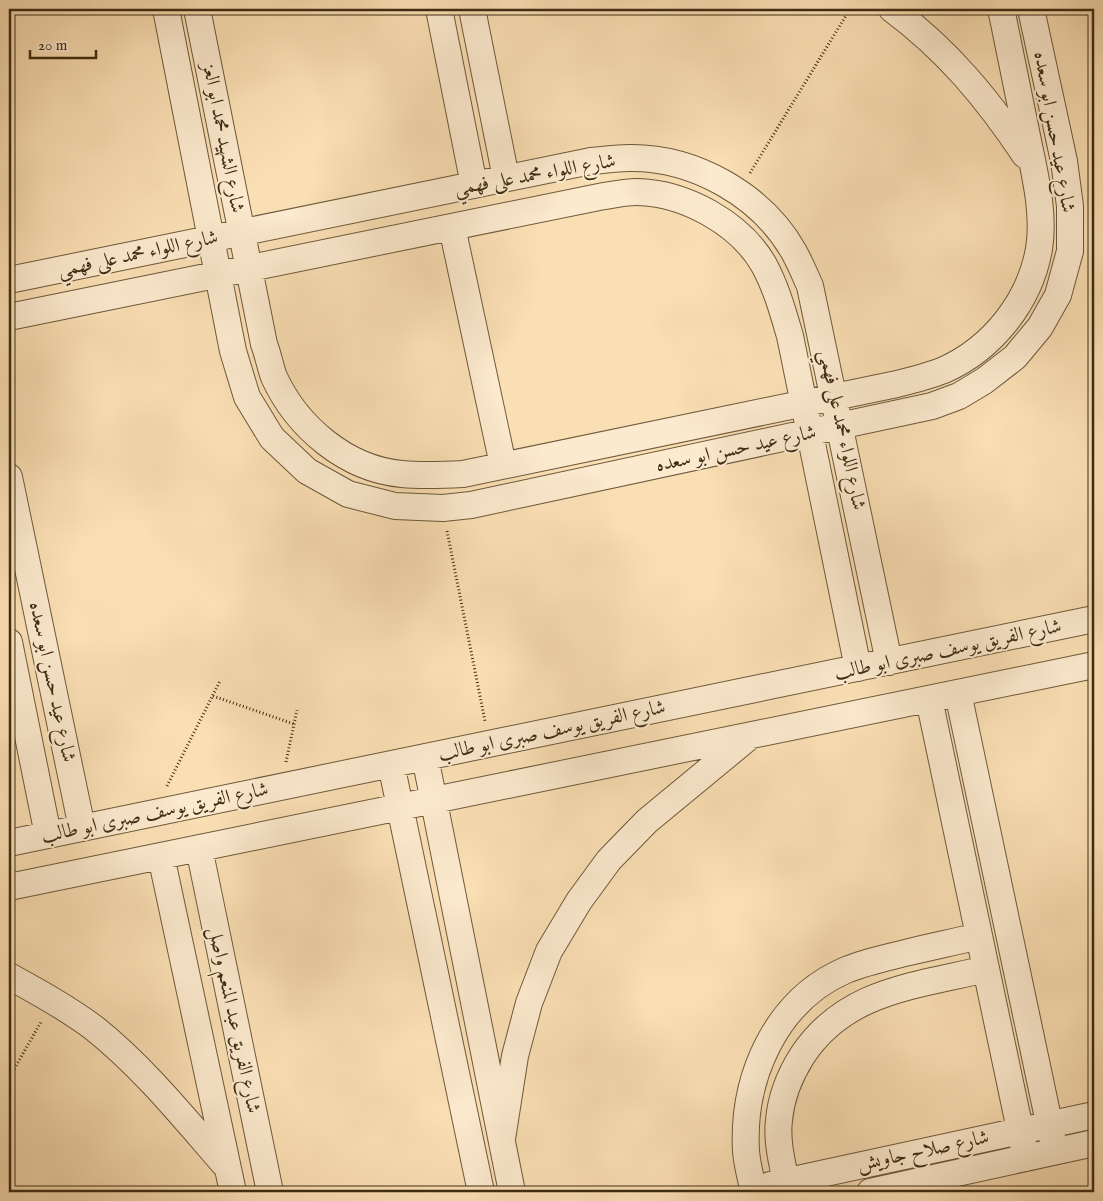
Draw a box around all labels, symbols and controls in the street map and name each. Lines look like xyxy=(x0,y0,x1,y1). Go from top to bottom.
scale bar xyxy=(30,28,96,60)
text: 20 m xyxy=(38,36,68,55)
street label: شارع عيد حسن ابو سعده xyxy=(1024,49,1080,215)
street label: شارع الشهيد محمد ابو العز xyxy=(192,59,250,216)
street label: شارع اللواء محمد على فهمي xyxy=(452,149,618,206)
street label: شارع اللواء محمد على فهمي xyxy=(56,225,221,288)
street label: شارع اللواء محمد على فهمي xyxy=(808,348,871,513)
street label: شارع عيد حسن ابو سعده xyxy=(654,420,819,482)
street label: شارع عيد حسن ابو سعده xyxy=(19,600,81,765)
street label: شارع الفريق يوسف صبرى ابو طالب xyxy=(832,614,1065,690)
street label: شارع الفريق يوسف صبرى ابو طالب xyxy=(436,695,669,771)
street label: شارع الفريق يوسف صبرى ابو طالب xyxy=(39,777,272,853)
street label: شارع الفريق عبد المنعم واصل xyxy=(197,925,266,1117)
street label: شارع صلاح جاويش xyxy=(855,1125,992,1181)

